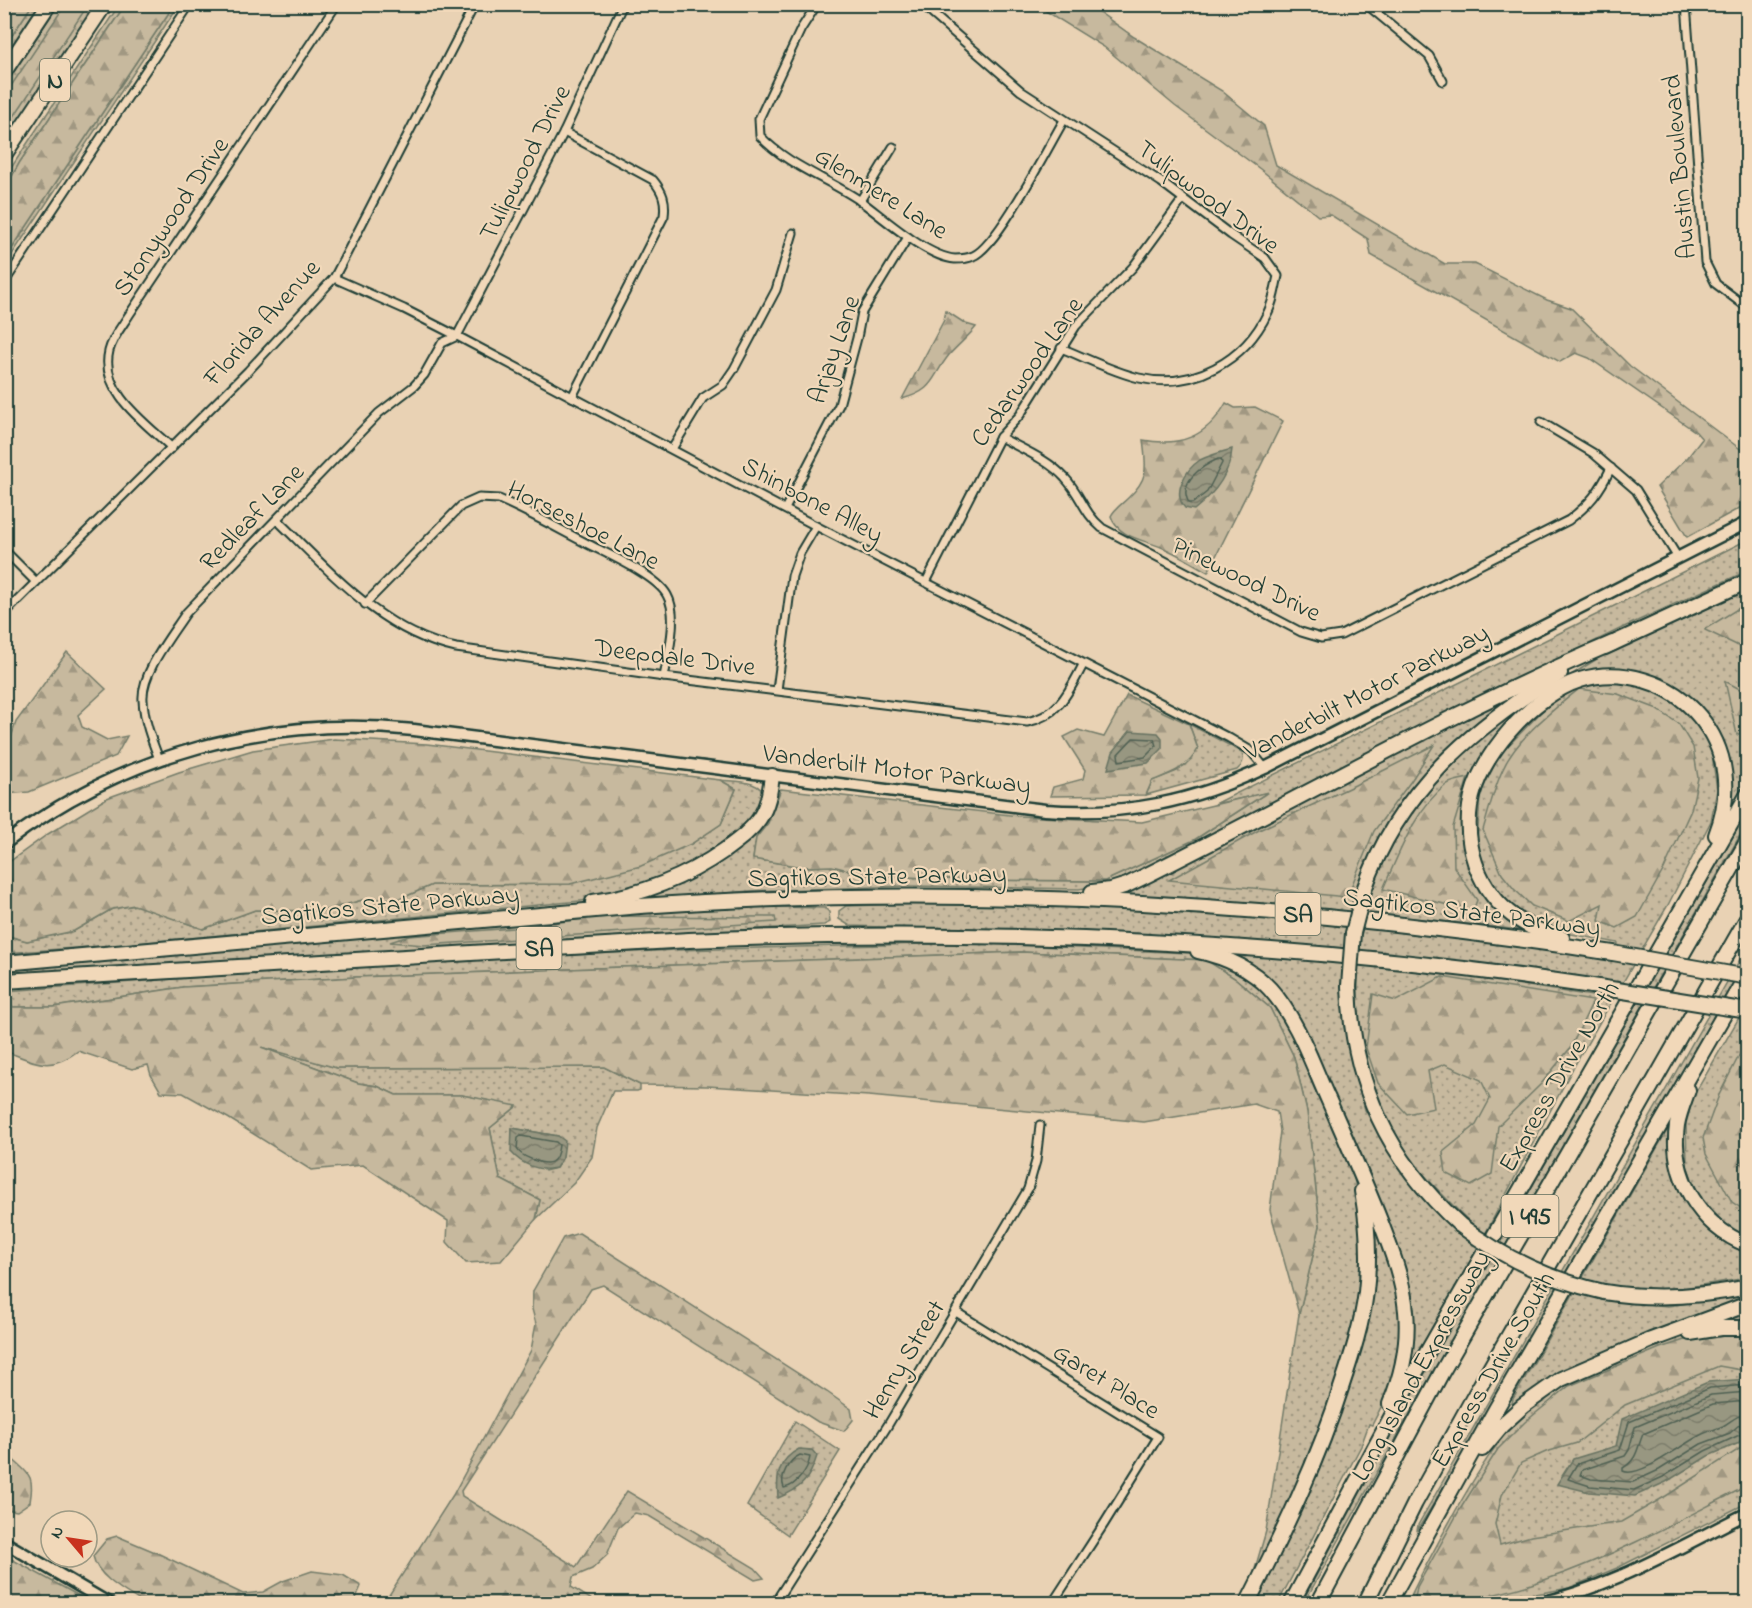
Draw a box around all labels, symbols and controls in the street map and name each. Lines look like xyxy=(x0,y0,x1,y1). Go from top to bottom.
road number: N xyxy=(40,59,70,101)
street label: Austin Boulevard xyxy=(1654,72,1708,261)
street label: Tulipwood Drive xyxy=(471,78,582,248)
street label: Stonywood Drive xyxy=(105,130,240,305)
street label: Tulipwood Drive xyxy=(1128,132,1287,265)
street label: Glenmere Lane xyxy=(806,138,955,251)
street label: Florida Avenue xyxy=(195,251,331,397)
street label: Arjay Lane xyxy=(800,290,872,409)
street label: Cedarwood Lane xyxy=(962,290,1095,456)
street label: Shinbone Alley xyxy=(734,448,889,555)
street label: Redleaf Lane xyxy=(192,455,315,581)
street label: Horseshoe Lane xyxy=(500,472,666,582)
street label: Pinewood Drive xyxy=(1165,528,1327,633)
street label: Vanderbilt Motor Parkway xyxy=(1238,615,1496,772)
street label: Deepdale Drive xyxy=(591,630,758,688)
street label: Vanderbilt Motor Parkway xyxy=(759,736,1033,806)
street label: Sagtikos State Parkway xyxy=(747,857,1007,899)
street label: Sagtikos State Parkway xyxy=(259,877,521,937)
street label: Sagtikos State Parkway xyxy=(1341,879,1603,949)
road number: SA xyxy=(1276,893,1320,935)
road number: SA xyxy=(516,927,562,969)
street label: Express Drive North xyxy=(1490,975,1631,1180)
road number: I 495 xyxy=(1502,1195,1558,1237)
street label: Long Island Expressway xyxy=(1343,1244,1502,1489)
street label: Express Drive South xyxy=(1423,1265,1566,1476)
street label: Henry Street xyxy=(855,1293,957,1428)
street label: Garet Place xyxy=(1044,1335,1167,1431)
north arrow xyxy=(39,1509,99,1569)
text: N xyxy=(45,1522,71,1543)

